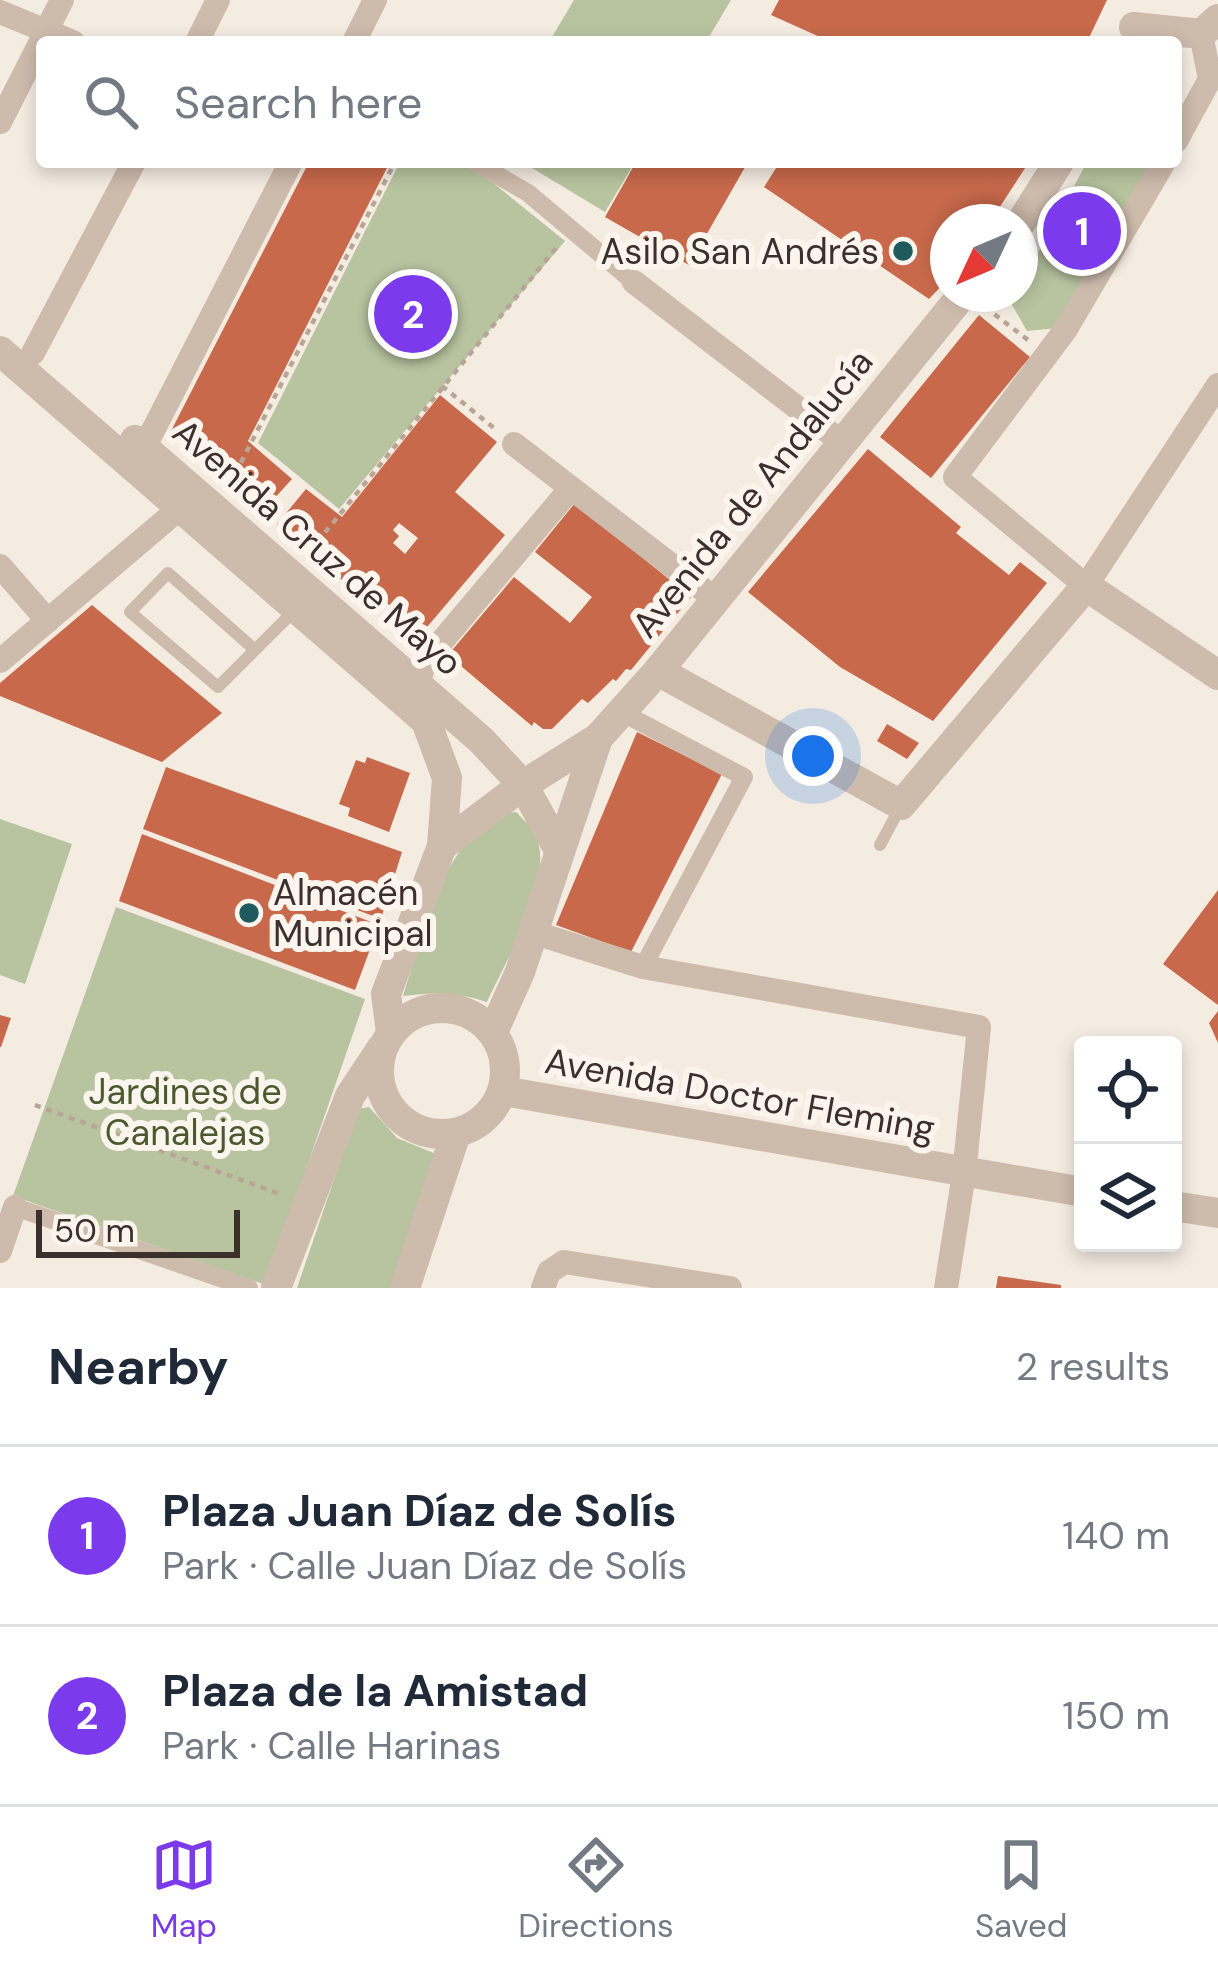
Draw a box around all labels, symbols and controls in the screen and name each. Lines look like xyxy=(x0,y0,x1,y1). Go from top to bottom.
search box xyxy=(36,36,1182,168)
icon: search xyxy=(78,69,144,135)
text: Search here xyxy=(174,73,422,132)
pin: 1 xyxy=(1043,186,1121,276)
north arrow xyxy=(930,204,1038,312)
place label: Asilo San Andrés xyxy=(600,228,879,275)
marker: Asilo San Andrés xyxy=(890,238,916,264)
pin: 2 xyxy=(374,269,452,359)
street label: Avenida de Andalucía xyxy=(622,339,883,647)
street label: Avenida Cruz de Mayo xyxy=(163,409,472,686)
your location xyxy=(783,726,843,786)
place label: Almacén Municipal xyxy=(273,869,433,957)
marker: Almacén Municipal xyxy=(236,900,262,926)
map controls xyxy=(1074,1036,1182,1252)
button: locate xyxy=(1074,1036,1182,1144)
street label: Avenida Doctor Fleming xyxy=(541,1037,938,1152)
park label: Jardines de Canalejas xyxy=(88,1068,282,1156)
button: layers xyxy=(1074,1144,1182,1252)
scale bar xyxy=(36,1204,240,1257)
text: 50 m xyxy=(54,1209,135,1252)
text: Nearby xyxy=(48,1333,229,1400)
text: 2 results xyxy=(1016,1341,1170,1392)
text: Plaza Juan Díaz de Solís xyxy=(162,1481,676,1540)
text: 1 xyxy=(80,1510,94,1561)
text: 140 m xyxy=(1062,1510,1170,1561)
text: Park · Calle Juan Díaz de Solís xyxy=(162,1540,687,1591)
text: Plaza de la Amistad xyxy=(162,1661,588,1720)
text: 2 xyxy=(76,1690,98,1741)
text: 150 m xyxy=(1062,1690,1170,1741)
text: Park · Calle Harinas xyxy=(162,1720,501,1771)
tab: Map xyxy=(151,1832,217,1947)
tab: Directions xyxy=(518,1832,674,1947)
tab: Saved xyxy=(975,1832,1067,1947)

